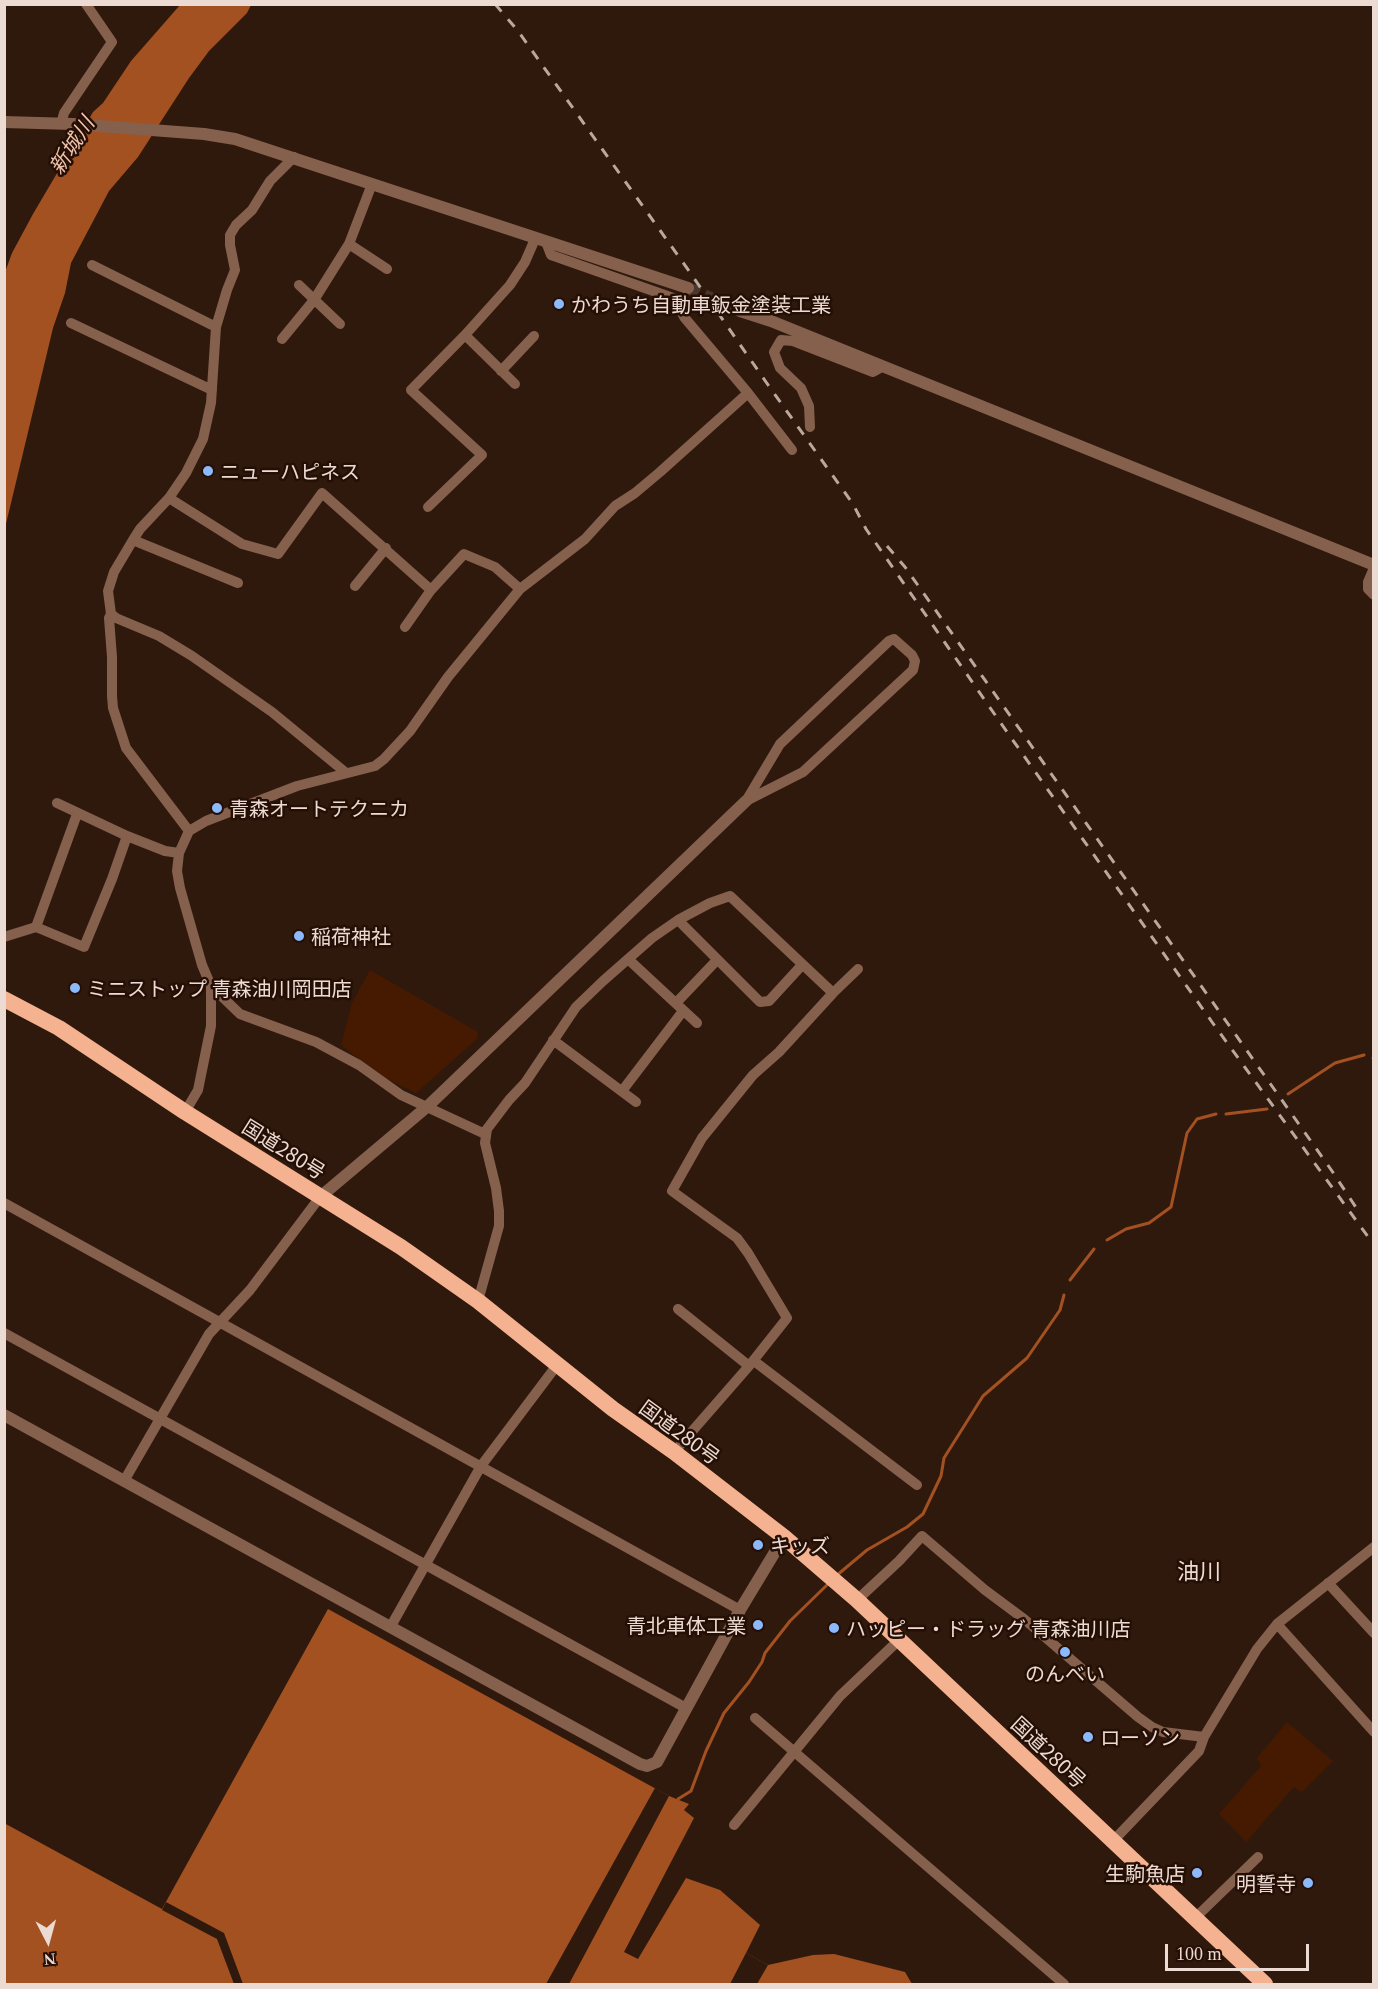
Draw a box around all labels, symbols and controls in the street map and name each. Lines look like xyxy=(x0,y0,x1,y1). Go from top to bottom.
water label: 新城川 xyxy=(43,112,99,178)
place label: かわうち自動車鈑金塗装工業 xyxy=(571,292,831,316)
marker: かわうち自動車鈑金塗装工業 xyxy=(552,297,566,311)
place label: ニューハピネス xyxy=(220,459,360,483)
marker: ニューハピネス xyxy=(201,464,215,478)
place label: 青森オートテクニカ xyxy=(229,796,409,820)
marker: 青森オートテクニカ xyxy=(210,801,224,815)
place label: 稲荷神社 xyxy=(311,924,391,948)
marker: 稲荷神社 xyxy=(292,929,306,943)
place label: ミニストップ 青森油川岡田店 xyxy=(87,976,351,1000)
marker: ミニストップ 青森油川岡田店 xyxy=(68,981,82,995)
street label: 国道280号 xyxy=(238,1114,330,1184)
street label: 国道280号 xyxy=(635,1395,725,1469)
place label: キッズ xyxy=(770,1533,830,1557)
marker: キッズ xyxy=(751,1538,765,1552)
district label: 油川 xyxy=(1177,1558,1221,1584)
place label: 青北車体工業 xyxy=(626,1613,746,1637)
place label: ハッピー・ドラッグ 青森油川店 xyxy=(846,1616,1130,1640)
marker: 青北車体工業 xyxy=(751,1618,765,1632)
marker: ハッピー・ドラッグ 青森油川店 xyxy=(827,1621,841,1635)
marker: のんべい xyxy=(1058,1645,1072,1659)
place label: のんべい xyxy=(1025,1661,1105,1685)
street label: 国道280号 xyxy=(1007,1711,1091,1793)
place label: ローソン xyxy=(1100,1725,1180,1749)
marker: ローソン xyxy=(1081,1730,1095,1744)
place label: 生駒魚店 xyxy=(1105,1861,1185,1885)
marker: 生駒魚店 xyxy=(1190,1866,1204,1880)
place label: 明誓寺 xyxy=(1236,1871,1296,1895)
marker: 明誓寺 xyxy=(1301,1876,1315,1890)
north arrow xyxy=(18,1911,78,1971)
scale bar xyxy=(1168,1932,1312,1970)
text: 100 m xyxy=(1176,1944,1222,1964)
text: N xyxy=(43,1950,57,1968)

